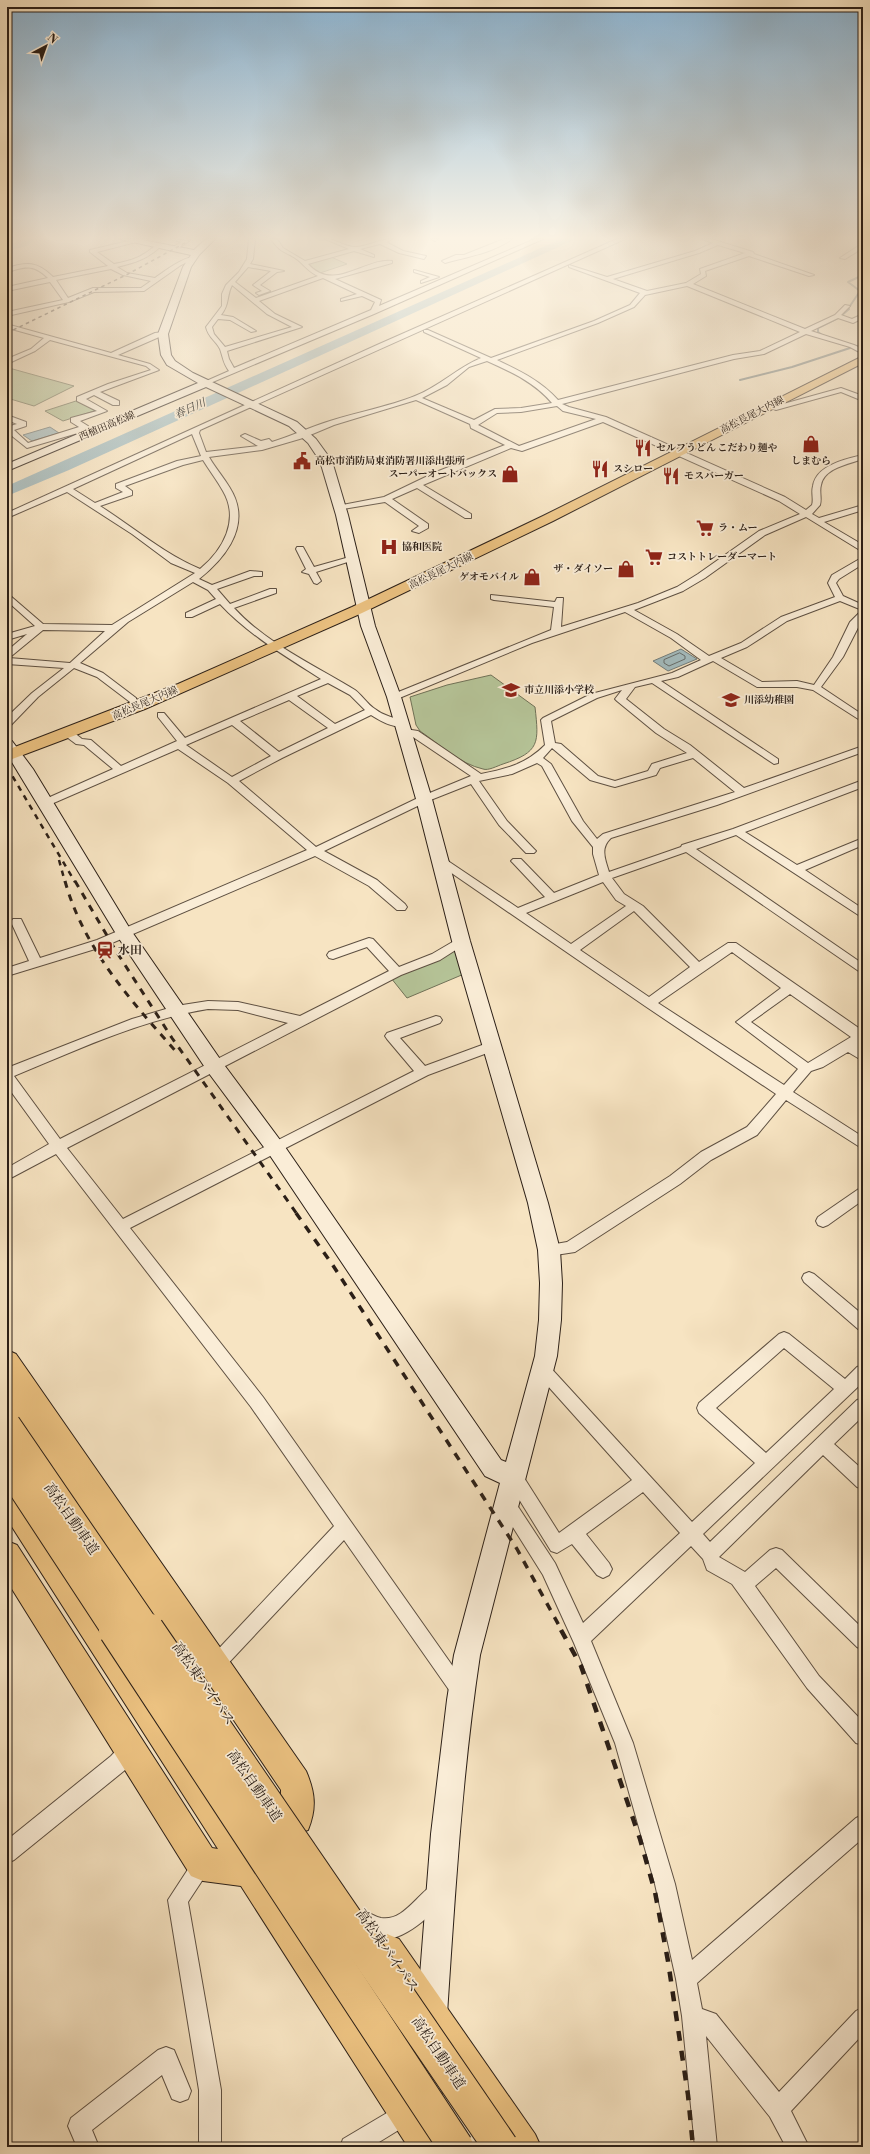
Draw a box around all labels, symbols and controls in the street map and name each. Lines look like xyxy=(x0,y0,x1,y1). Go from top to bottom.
north arrow xyxy=(26,26,66,66)
text: N xyxy=(44,31,60,48)
street label: 高松長尾大内線 xyxy=(718,394,786,436)
water label: 春日川 xyxy=(172,395,209,422)
street label: 西植田高松線 xyxy=(77,409,137,443)
shop icon: しまむら xyxy=(801,434,821,454)
restaurant icon: セルフうどん こだわり麺や xyxy=(633,438,653,458)
place label: セルフうどん こだわり麺や xyxy=(656,442,778,454)
public building icon: 高松市消防局東消防署川添出張所 xyxy=(292,451,312,471)
place label: 高松市消防局東消防署川添出張所 xyxy=(315,455,465,467)
place label: しまむら xyxy=(791,455,831,467)
restaurant icon: スシロー xyxy=(590,459,610,479)
place label: スシロー xyxy=(613,463,653,475)
shop icon: スーパーオートバックス xyxy=(500,464,520,484)
restaurant icon: モスバーガー xyxy=(661,466,681,486)
place label: スーパーオートバックス xyxy=(389,468,497,480)
place label: モスバーガー xyxy=(684,470,744,482)
supermarket icon: ラ・ムー xyxy=(695,518,715,538)
place label: ラ・ムー xyxy=(718,522,758,534)
hospital icon: 協和医院 xyxy=(379,537,399,557)
place label: 協和医院 xyxy=(402,541,442,553)
supermarket icon: コストトレーダーマート xyxy=(644,547,664,567)
street label: 高松長尾大内線 xyxy=(407,550,475,592)
place label: コストトレーダーマート xyxy=(667,551,777,563)
shop icon: ザ・ダイソー xyxy=(616,559,636,579)
place label: ザ・ダイソー xyxy=(553,563,613,575)
shop icon: ゲオモバイル xyxy=(522,567,542,587)
place label: ゲオモバイル xyxy=(459,571,519,583)
school or university icon: 市立川添小学校 xyxy=(501,680,521,700)
street label: 高松長尾大内線 xyxy=(110,684,180,722)
place label: 市立川添小学校 xyxy=(524,684,594,696)
school or university icon: 川添幼稚園 xyxy=(721,690,741,710)
place label: 川添幼稚園 xyxy=(744,694,794,706)
station icon: 水田 xyxy=(95,940,115,960)
place label: 水田 xyxy=(118,943,142,958)
street label: 高松自動車道 xyxy=(40,1479,102,1559)
street label: 高松東バイパス xyxy=(168,1639,238,1729)
street label: 高松自動車道 xyxy=(223,1746,285,1826)
street label: 高松東バイパス xyxy=(352,1906,422,1996)
street label: 高松自動車道 xyxy=(407,2013,469,2093)

